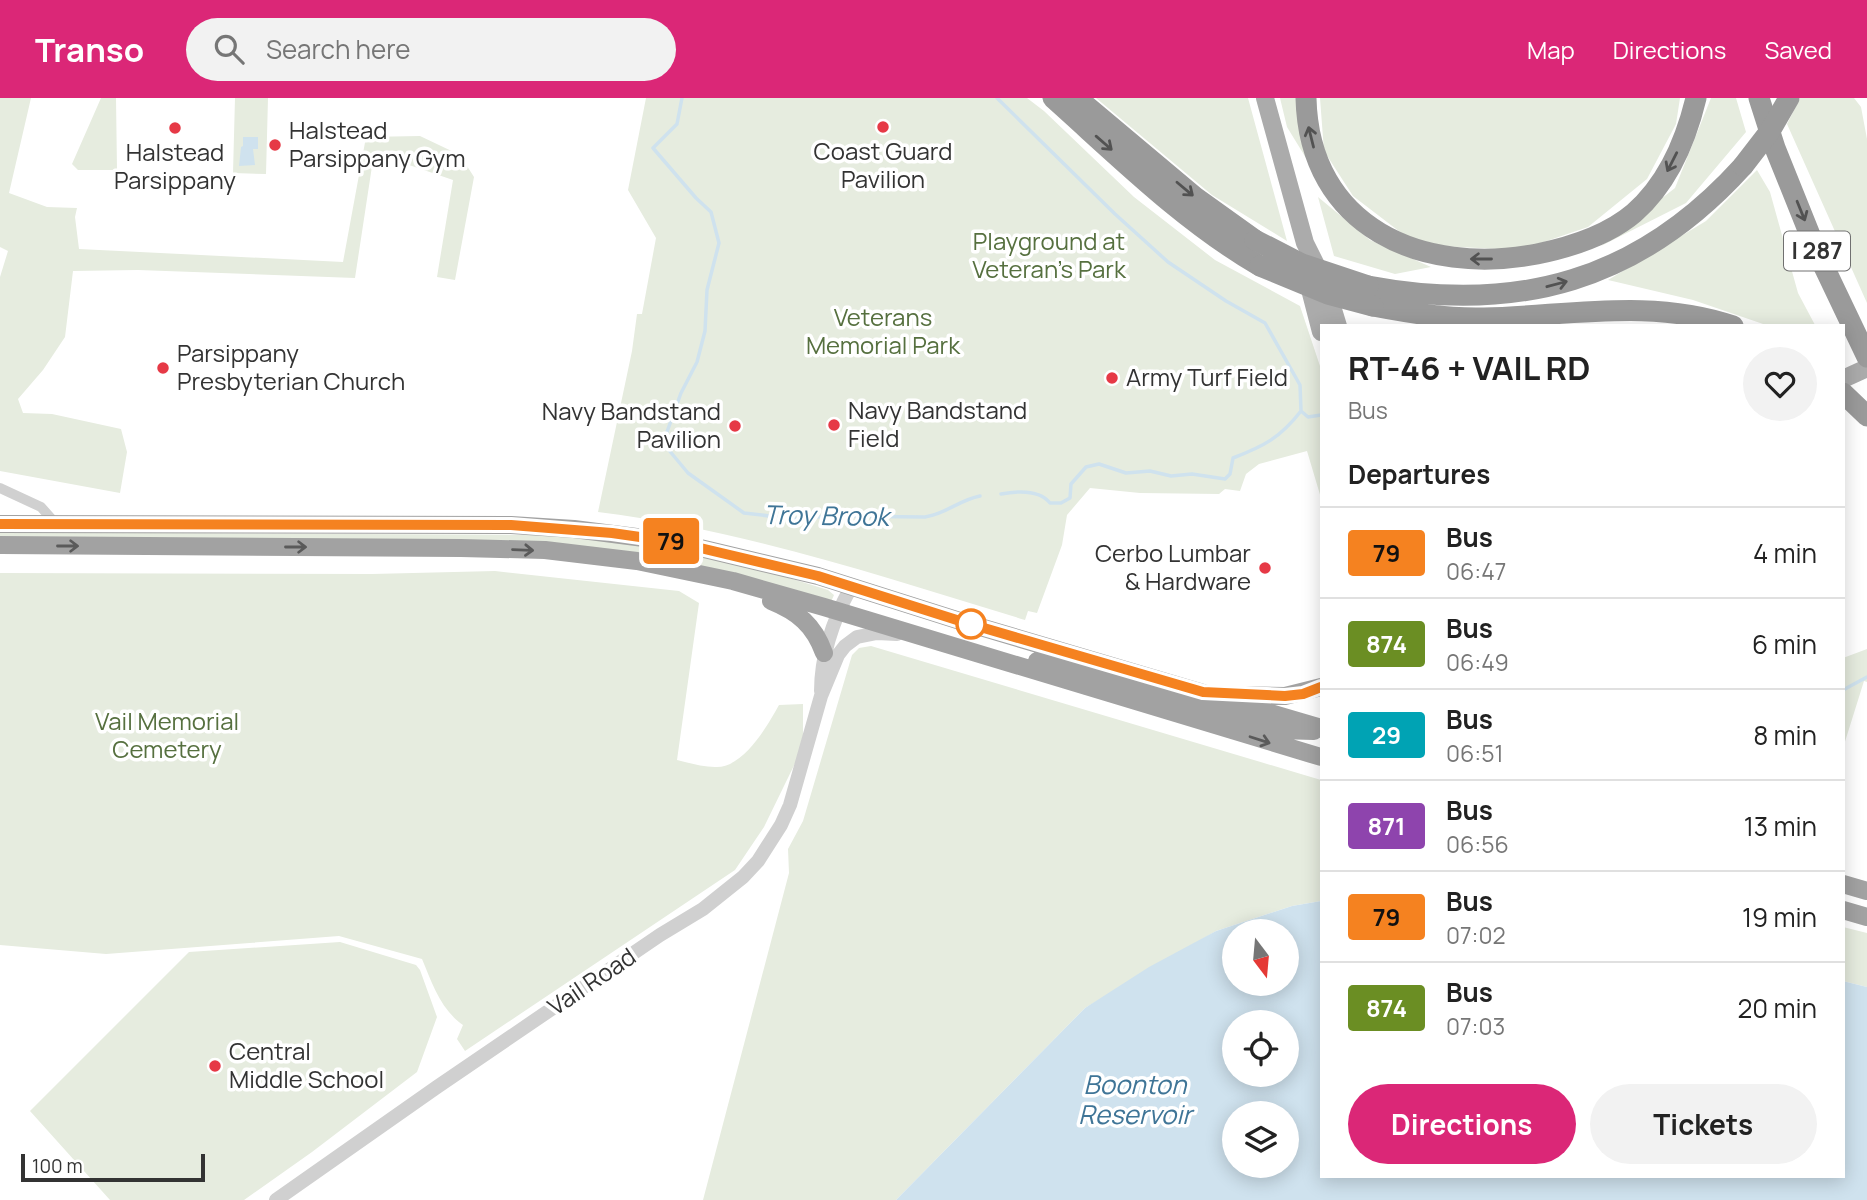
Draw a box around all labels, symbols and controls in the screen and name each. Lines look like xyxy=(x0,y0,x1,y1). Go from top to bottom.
search box xyxy=(186,18,676,81)
text: Transo xyxy=(35,27,144,72)
icon: search xyxy=(210,30,248,68)
text: Search here xyxy=(266,31,411,67)
text: Map xyxy=(1527,33,1575,66)
text: Directions xyxy=(1613,33,1726,66)
text: Saved xyxy=(1764,33,1832,66)
place label: Halstead Parsippany Gym xyxy=(289,113,466,174)
marker: Coast Guard Pavilion xyxy=(875,119,891,135)
marker: Halstead Parsippany xyxy=(167,120,183,136)
one-way arrow xyxy=(1304,126,1317,148)
place label: Coast Guard Pavilion xyxy=(814,134,952,195)
place label: Halstead Parsippany xyxy=(114,135,236,196)
one-way arrow xyxy=(1095,135,1113,151)
marker: Halstead Parsippany Gym xyxy=(267,137,283,153)
one-way arrow xyxy=(1665,151,1679,172)
one-way arrow xyxy=(1176,181,1194,197)
one-way arrow xyxy=(1795,200,1808,221)
park label: Playground at Veteran's Park xyxy=(972,224,1127,285)
road number: I 287 xyxy=(1784,232,1850,270)
one-way arrow xyxy=(1469,252,1492,266)
one-way arrow xyxy=(1545,277,1567,290)
park label: Veterans Memorial Park xyxy=(806,300,961,361)
place label: Parsippany Presbyterian Church xyxy=(177,336,405,397)
text: RT-46 + VAIL RD xyxy=(1348,345,1590,390)
button: heart xyxy=(1743,347,1817,421)
marker: Parsippany Presbyterian Church xyxy=(155,360,171,376)
place label: Army Turf Field xyxy=(1126,360,1288,393)
marker: Army Turf Field xyxy=(1104,370,1120,386)
place label: Navy Bandstand Field xyxy=(848,393,1027,454)
place label: Navy Bandstand Pavilion xyxy=(542,394,721,455)
text: Bus xyxy=(1348,394,1388,426)
marker: Navy Bandstand Field xyxy=(826,417,842,433)
marker: Navy Bandstand Pavilion xyxy=(727,418,743,434)
text: Departures xyxy=(1348,456,1490,492)
water label: Troy Brook xyxy=(763,496,893,534)
line badge: 79 xyxy=(640,518,702,564)
text: Bus xyxy=(1446,519,1493,555)
text: 79 xyxy=(657,524,685,557)
text: 4 min xyxy=(1753,535,1817,571)
place label: Cerbo Lumbar & Hardware xyxy=(1095,536,1251,597)
text: 79 xyxy=(1373,536,1400,569)
one-way arrow xyxy=(56,539,79,552)
one-way arrow xyxy=(284,540,307,554)
one-way arrow xyxy=(511,543,534,556)
text: 06:47 xyxy=(1446,555,1506,587)
marker: Cerbo Lumbar & Hardware xyxy=(1257,560,1273,576)
unlabelled marker xyxy=(956,609,986,639)
text: Bus xyxy=(1446,610,1493,646)
text: 6 min xyxy=(1752,626,1817,662)
text: 874 xyxy=(1366,627,1407,660)
text: 06:49 xyxy=(1446,646,1509,678)
text: Bus xyxy=(1446,701,1493,737)
park label: Vail Memorial Cemetery xyxy=(95,704,239,765)
text: 8 min xyxy=(1753,717,1817,753)
text: 29 xyxy=(1372,718,1401,751)
one-way arrow xyxy=(1249,735,1271,747)
text: 06:51 xyxy=(1446,737,1503,769)
text: Bus xyxy=(1446,792,1493,828)
text: 13 min xyxy=(1744,808,1817,844)
text: 871 xyxy=(1367,809,1406,842)
text: 06:56 xyxy=(1446,828,1509,860)
text: Bus xyxy=(1446,883,1493,919)
text: 19 min xyxy=(1742,899,1817,935)
text: 79 xyxy=(1373,900,1400,933)
north arrow xyxy=(1222,919,1298,996)
map controls xyxy=(1222,919,1299,1178)
text: 07:02 xyxy=(1446,919,1506,951)
street label: Vail Road xyxy=(541,939,642,1022)
text: Bus xyxy=(1446,974,1493,1010)
text: 20 min xyxy=(1738,990,1817,1026)
text: 874 xyxy=(1366,991,1407,1024)
button: locate xyxy=(1222,1010,1299,1087)
text: 07:03 xyxy=(1446,1010,1505,1042)
place label: Central Middle School xyxy=(229,1034,384,1095)
marker: Central Middle School xyxy=(207,1058,223,1074)
water label: Boonton Reservoir xyxy=(1078,1066,1195,1132)
button: Directions xyxy=(1348,1084,1576,1164)
button: Tickets xyxy=(1590,1084,1817,1164)
button: layers xyxy=(1222,1101,1299,1178)
scale bar xyxy=(21,1151,205,1183)
text: 100 m xyxy=(32,1153,83,1179)

